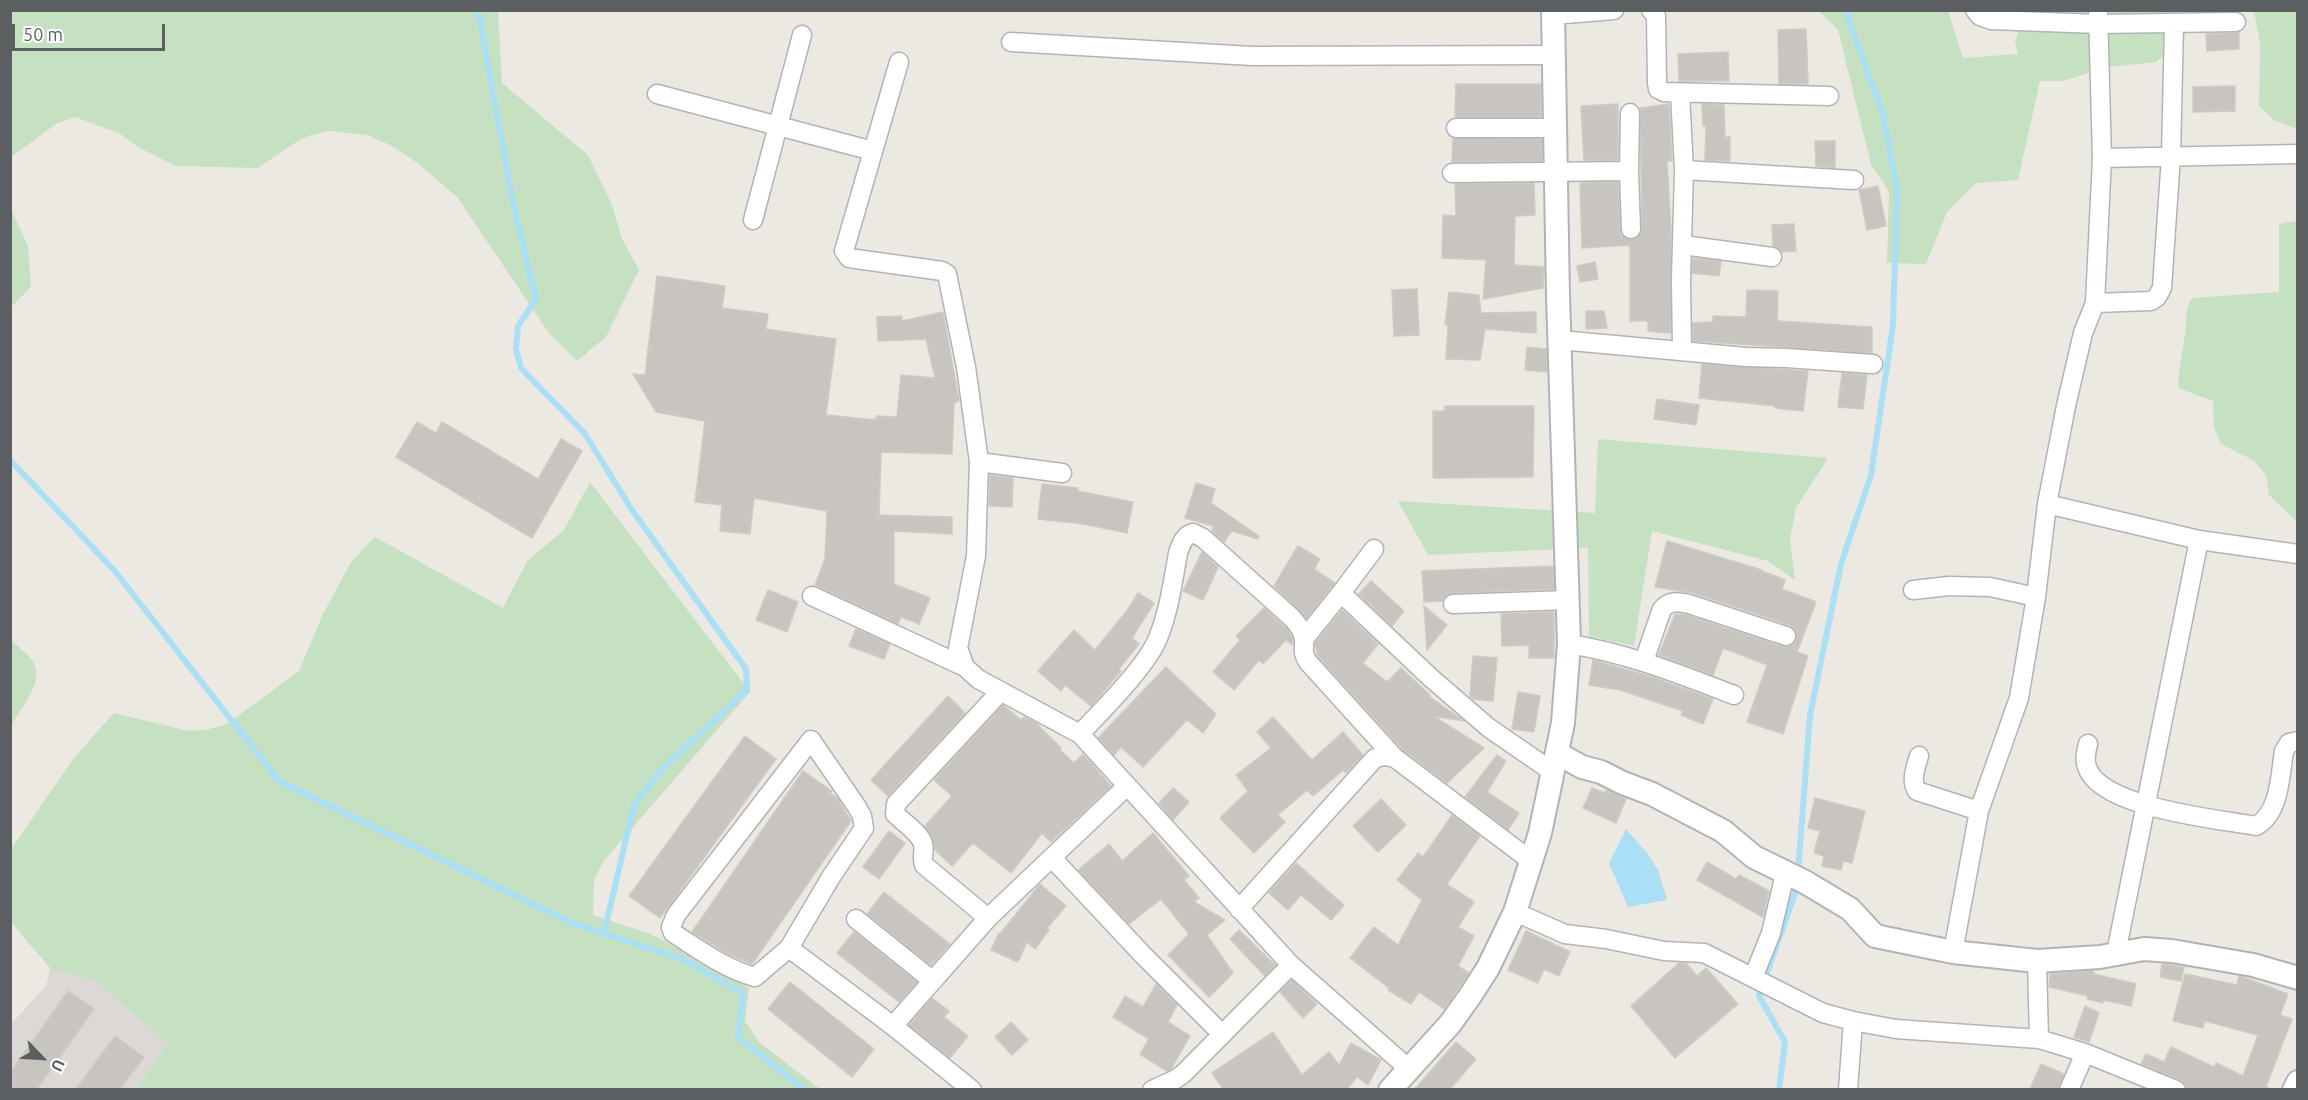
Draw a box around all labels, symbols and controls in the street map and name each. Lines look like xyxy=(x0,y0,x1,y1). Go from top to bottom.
scale bar xyxy=(15,12,168,50)
text: 50 m xyxy=(23,24,63,44)
north arrow xyxy=(12,1028,72,1088)
text: U xyxy=(48,1057,69,1074)

